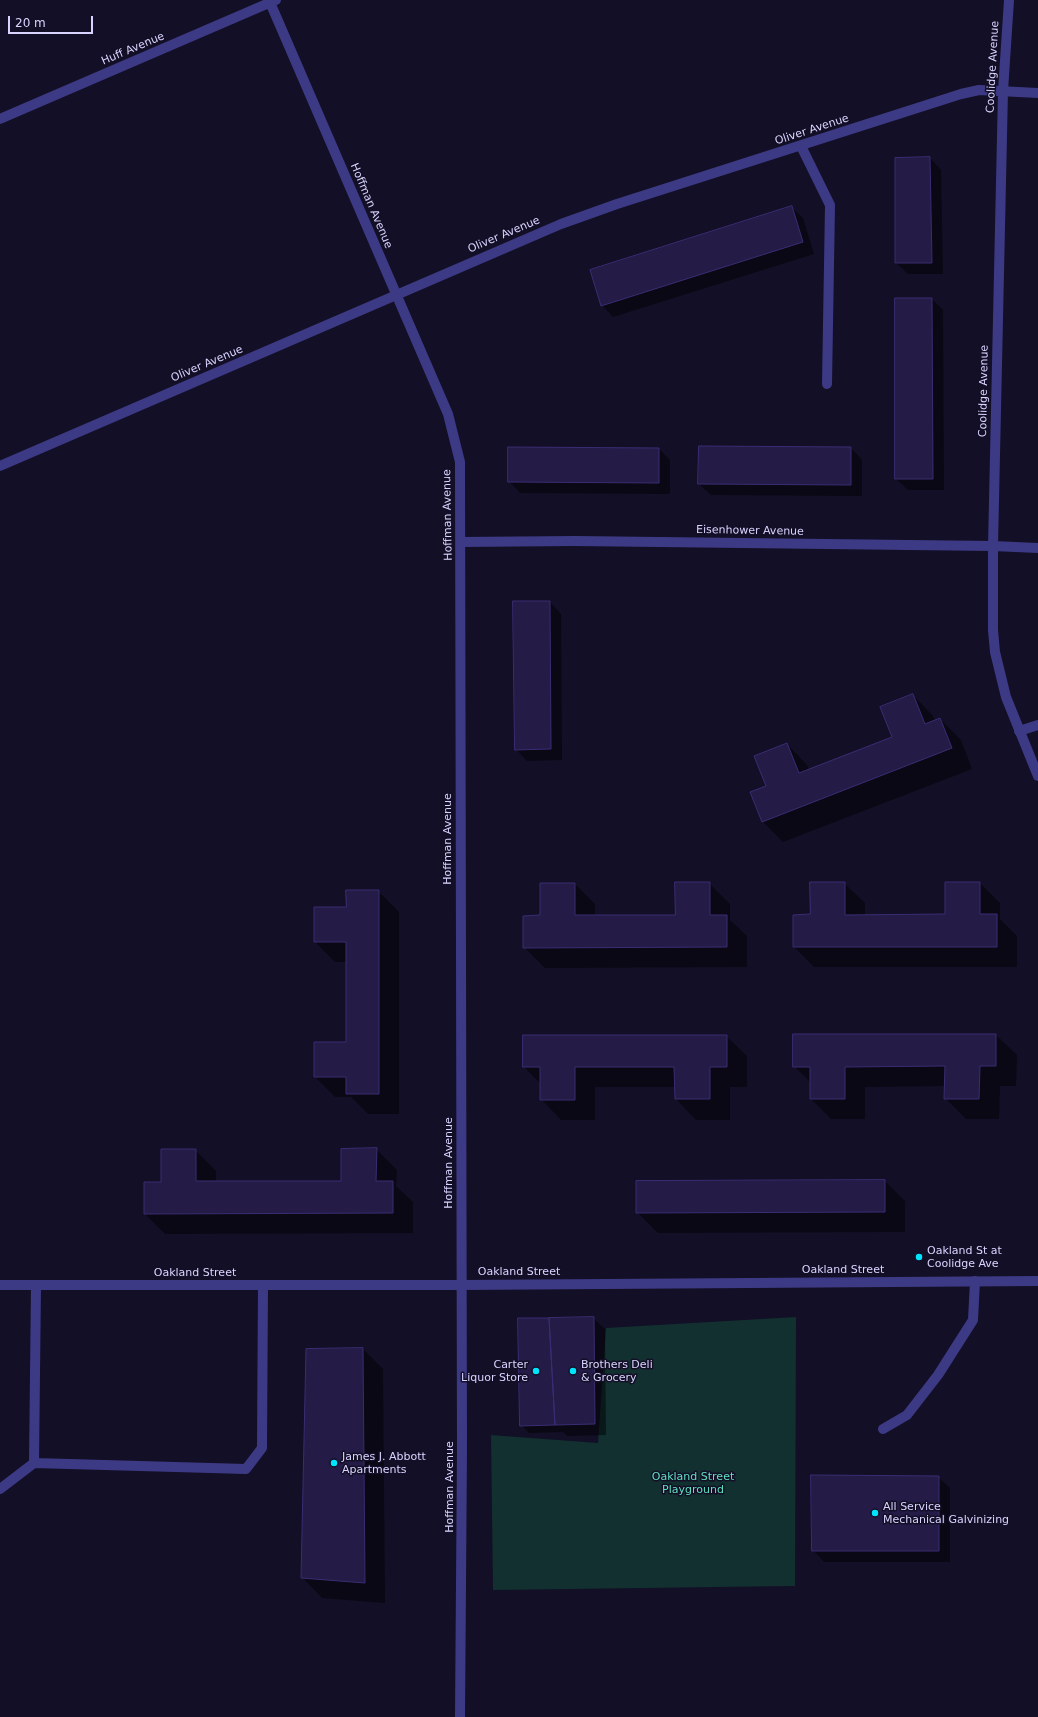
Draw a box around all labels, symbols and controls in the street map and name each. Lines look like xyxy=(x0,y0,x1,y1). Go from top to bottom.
scale bar xyxy=(10,8,95,34)
text: 20 m xyxy=(15,16,46,30)
street label: Coolidge Avenue xyxy=(984,21,1002,113)
street label: Huff Avenue xyxy=(99,30,167,68)
street label: Oliver Avenue xyxy=(773,112,851,148)
street label: Hoffman Avenue xyxy=(347,161,395,251)
street label: Oliver Avenue xyxy=(466,214,542,256)
street label: Oliver Avenue xyxy=(169,343,245,385)
street label: Coolidge Avenue xyxy=(977,345,991,437)
street label: Hoffman Avenue xyxy=(441,469,455,561)
street label: Eisenhower Avenue xyxy=(696,523,804,539)
street label: Hoffman Avenue xyxy=(441,793,455,885)
street label: Hoffman Avenue xyxy=(442,1117,456,1209)
place label: Oakland St at Coolidge Ave xyxy=(927,1244,1002,1270)
marker: Oakland St at Coolidge Ave xyxy=(914,1252,924,1262)
street label: Oakland Street xyxy=(802,1263,884,1277)
street label: Oakland Street xyxy=(478,1265,560,1279)
street label: Oakland Street xyxy=(154,1266,236,1280)
place label: Carter Liquor Store xyxy=(461,1358,528,1384)
place label: Brothers Deli & Grocery xyxy=(581,1358,653,1384)
marker: Carter Liquor Store xyxy=(531,1366,541,1376)
marker: Brothers Deli & Grocery xyxy=(568,1366,578,1376)
street label: Hoffman Avenue xyxy=(443,1441,457,1533)
place label: James J. Abbott Apartments xyxy=(342,1450,426,1476)
marker: James J. Abbott Apartments xyxy=(329,1458,339,1468)
park label: Oakland Street Playground xyxy=(652,1470,734,1496)
place label: All Service Mechanical Galvinizing xyxy=(883,1500,1009,1526)
marker: All Service Mechanical Galvinizing xyxy=(870,1508,880,1518)

